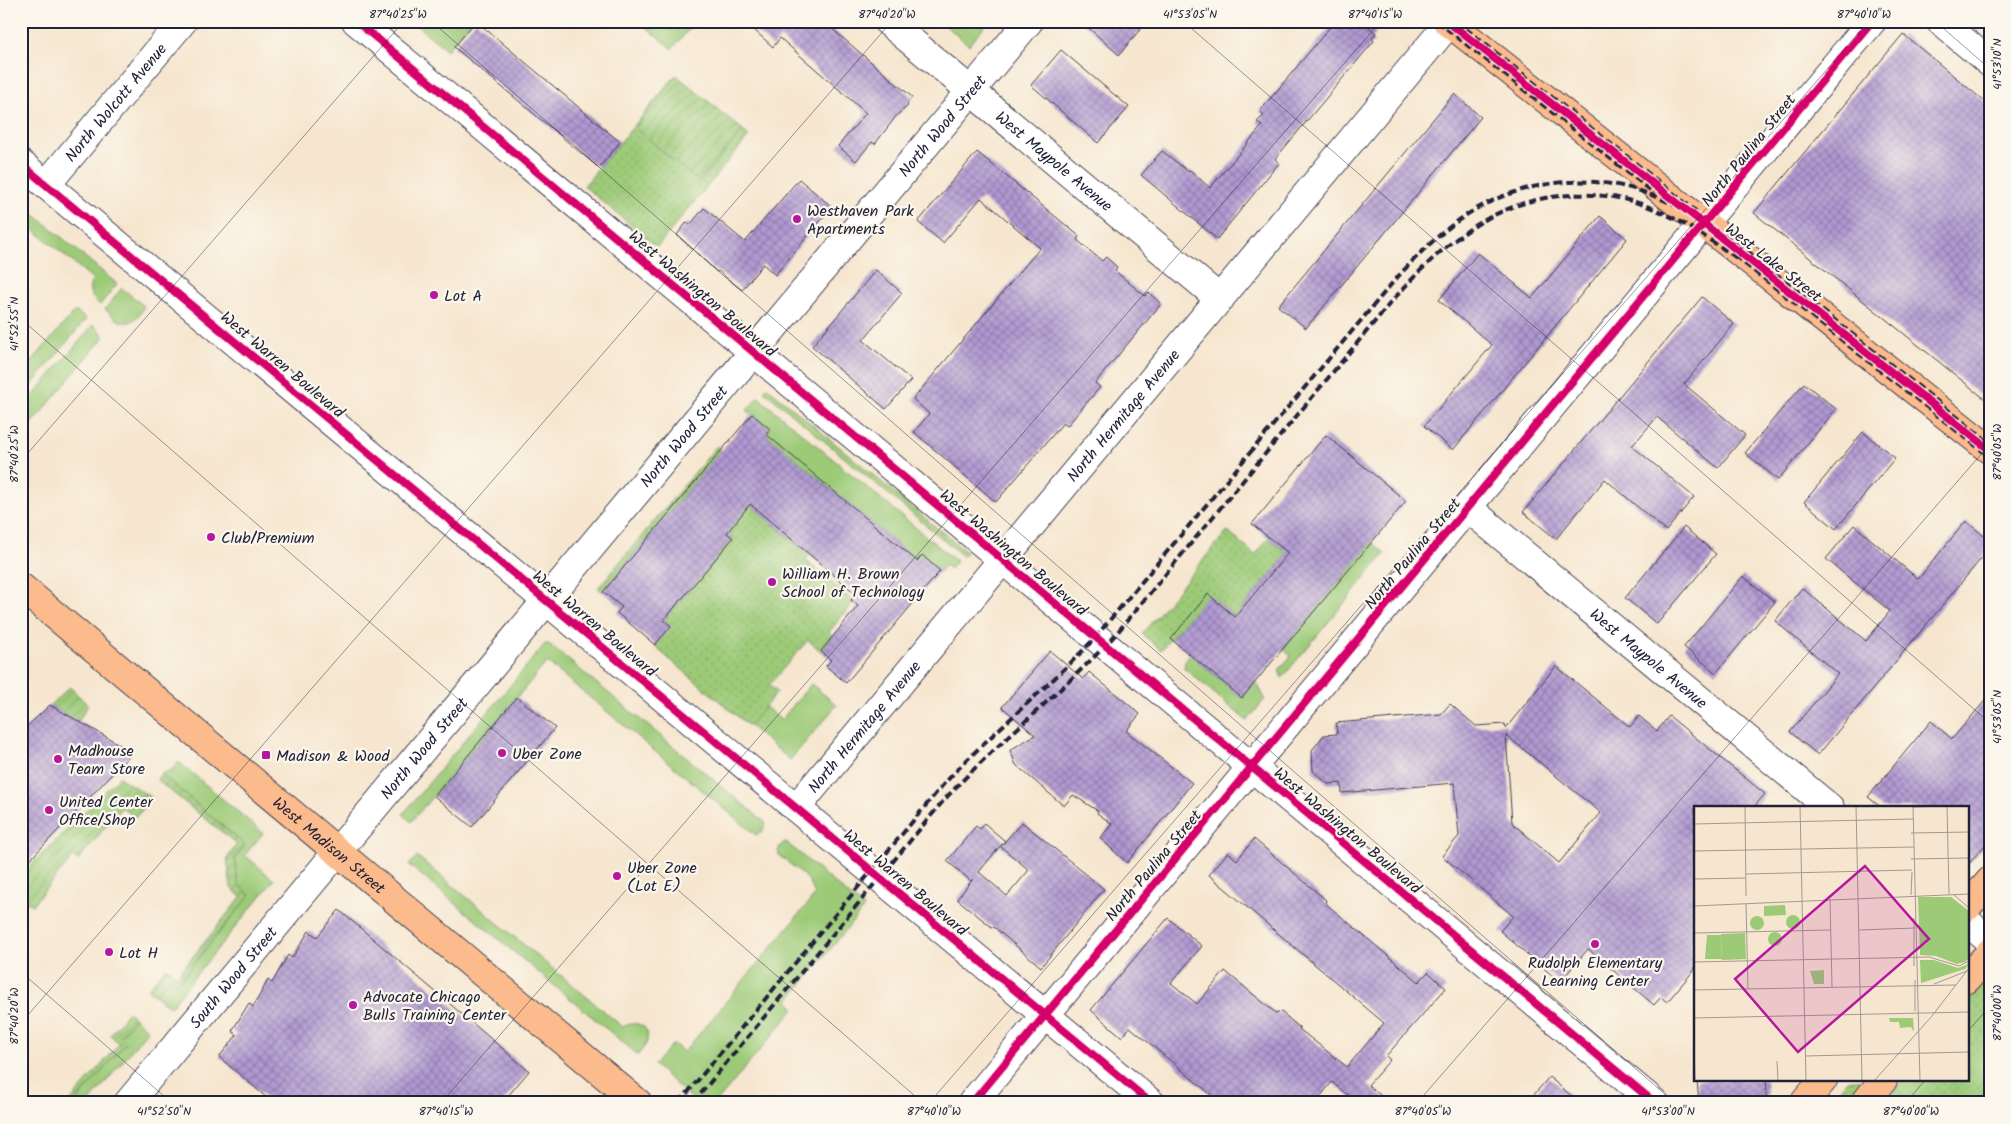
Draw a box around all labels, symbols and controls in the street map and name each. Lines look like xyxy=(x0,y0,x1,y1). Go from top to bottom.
text: 87°40'25"W xyxy=(369,5,427,24)
text: 87°40'20"W xyxy=(858,5,916,24)
text: 41°53'05"N xyxy=(1163,5,1217,24)
text: 87°40'15"W xyxy=(1348,5,1402,24)
text: 87°40'10"W xyxy=(1837,5,1891,24)
street label: North Wolcott Avenue xyxy=(59,38,174,168)
text: 41°53'10"N xyxy=(1988,38,2007,90)
street label: North Wood Street xyxy=(893,69,994,183)
street label: North Paulina Street xyxy=(1696,88,1803,213)
street label: West Maypole Avenue xyxy=(989,105,1118,218)
place label: Westhaven Park Apartments xyxy=(807,199,914,242)
marker: Westhaven Park Apartments xyxy=(791,213,803,225)
street label: West Lake Street xyxy=(1719,217,1828,310)
street label: West Washington Boulevard xyxy=(623,225,782,364)
place label: Lot A xyxy=(444,284,483,309)
marker: Lot A xyxy=(428,289,440,301)
text: 41°52'55"N xyxy=(5,297,24,351)
street label: West Warren Boulevard xyxy=(214,306,350,425)
street label: North Hermitage Avenue xyxy=(1061,344,1187,488)
street label: North Wood Street xyxy=(634,380,735,494)
text: 87°40'05"W xyxy=(1988,424,2007,480)
text: 87°40'25"W xyxy=(5,425,24,483)
street label: West Washington Boulevard xyxy=(934,484,1093,623)
street label: North Paulina Street xyxy=(1359,492,1468,615)
place label: Club/Premium xyxy=(221,526,315,551)
marker: Club/Premium xyxy=(205,531,217,543)
place label: William H. Brown School of Technology xyxy=(782,562,925,605)
street label: West Warren Boulevard xyxy=(526,565,662,684)
marker: William H. Brown School of Technology xyxy=(766,576,778,588)
street label: West Maypole Avenue xyxy=(1584,603,1712,715)
street label: North Hermitage Avenue xyxy=(802,655,928,799)
text: 41°53'05"N xyxy=(1988,690,2007,744)
street label: North Wood Street xyxy=(375,692,475,806)
place label: Madhouse Team Store xyxy=(68,739,145,782)
place label: Uber Zone xyxy=(512,742,582,767)
place label: Madison & Wood xyxy=(276,744,391,769)
marker: Uber Zone xyxy=(496,747,508,759)
marker: Madison & Wood xyxy=(260,749,272,761)
marker: Madhouse Team Store xyxy=(52,753,64,765)
street label: West Washington Boulevard xyxy=(1268,762,1427,901)
place label: United Center Office/Shop xyxy=(59,790,154,833)
street label: West Madison Street xyxy=(266,791,391,901)
marker: United Center Office/Shop xyxy=(43,804,55,816)
street label: North Paulina Street xyxy=(1100,804,1209,927)
inset map xyxy=(1694,806,1968,1082)
street label: West Warren Boulevard xyxy=(837,824,973,943)
place label: Uber Zone (Lot E) xyxy=(627,856,697,899)
marker: Uber Zone (Lot E) xyxy=(611,870,623,882)
street label: South Wood Street xyxy=(184,921,285,1035)
marker: Rudolph Elementary Learning Center xyxy=(1589,938,1601,950)
place label: Lot H xyxy=(119,941,158,966)
marker: Lot H xyxy=(103,946,115,958)
place label: Rudolph Elementary Learning Center xyxy=(1528,951,1663,994)
place label: Advocate Chicago Bulls Training Center xyxy=(363,985,508,1028)
text: 87°40'00"W xyxy=(1988,985,2007,1041)
text: 87°40'20"W xyxy=(5,987,24,1045)
marker: Advocate Chicago Bulls Training Center xyxy=(347,999,359,1011)
text: 41°52'50"N xyxy=(137,1102,191,1121)
text: 87°40'15"W xyxy=(419,1102,473,1121)
text: 87°40'10"W xyxy=(907,1102,961,1121)
text: 87°40'05"W xyxy=(1395,1102,1451,1121)
text: 41°53'00"N xyxy=(1641,1102,1695,1121)
text: 87°40'00"W xyxy=(1883,1102,1939,1121)

